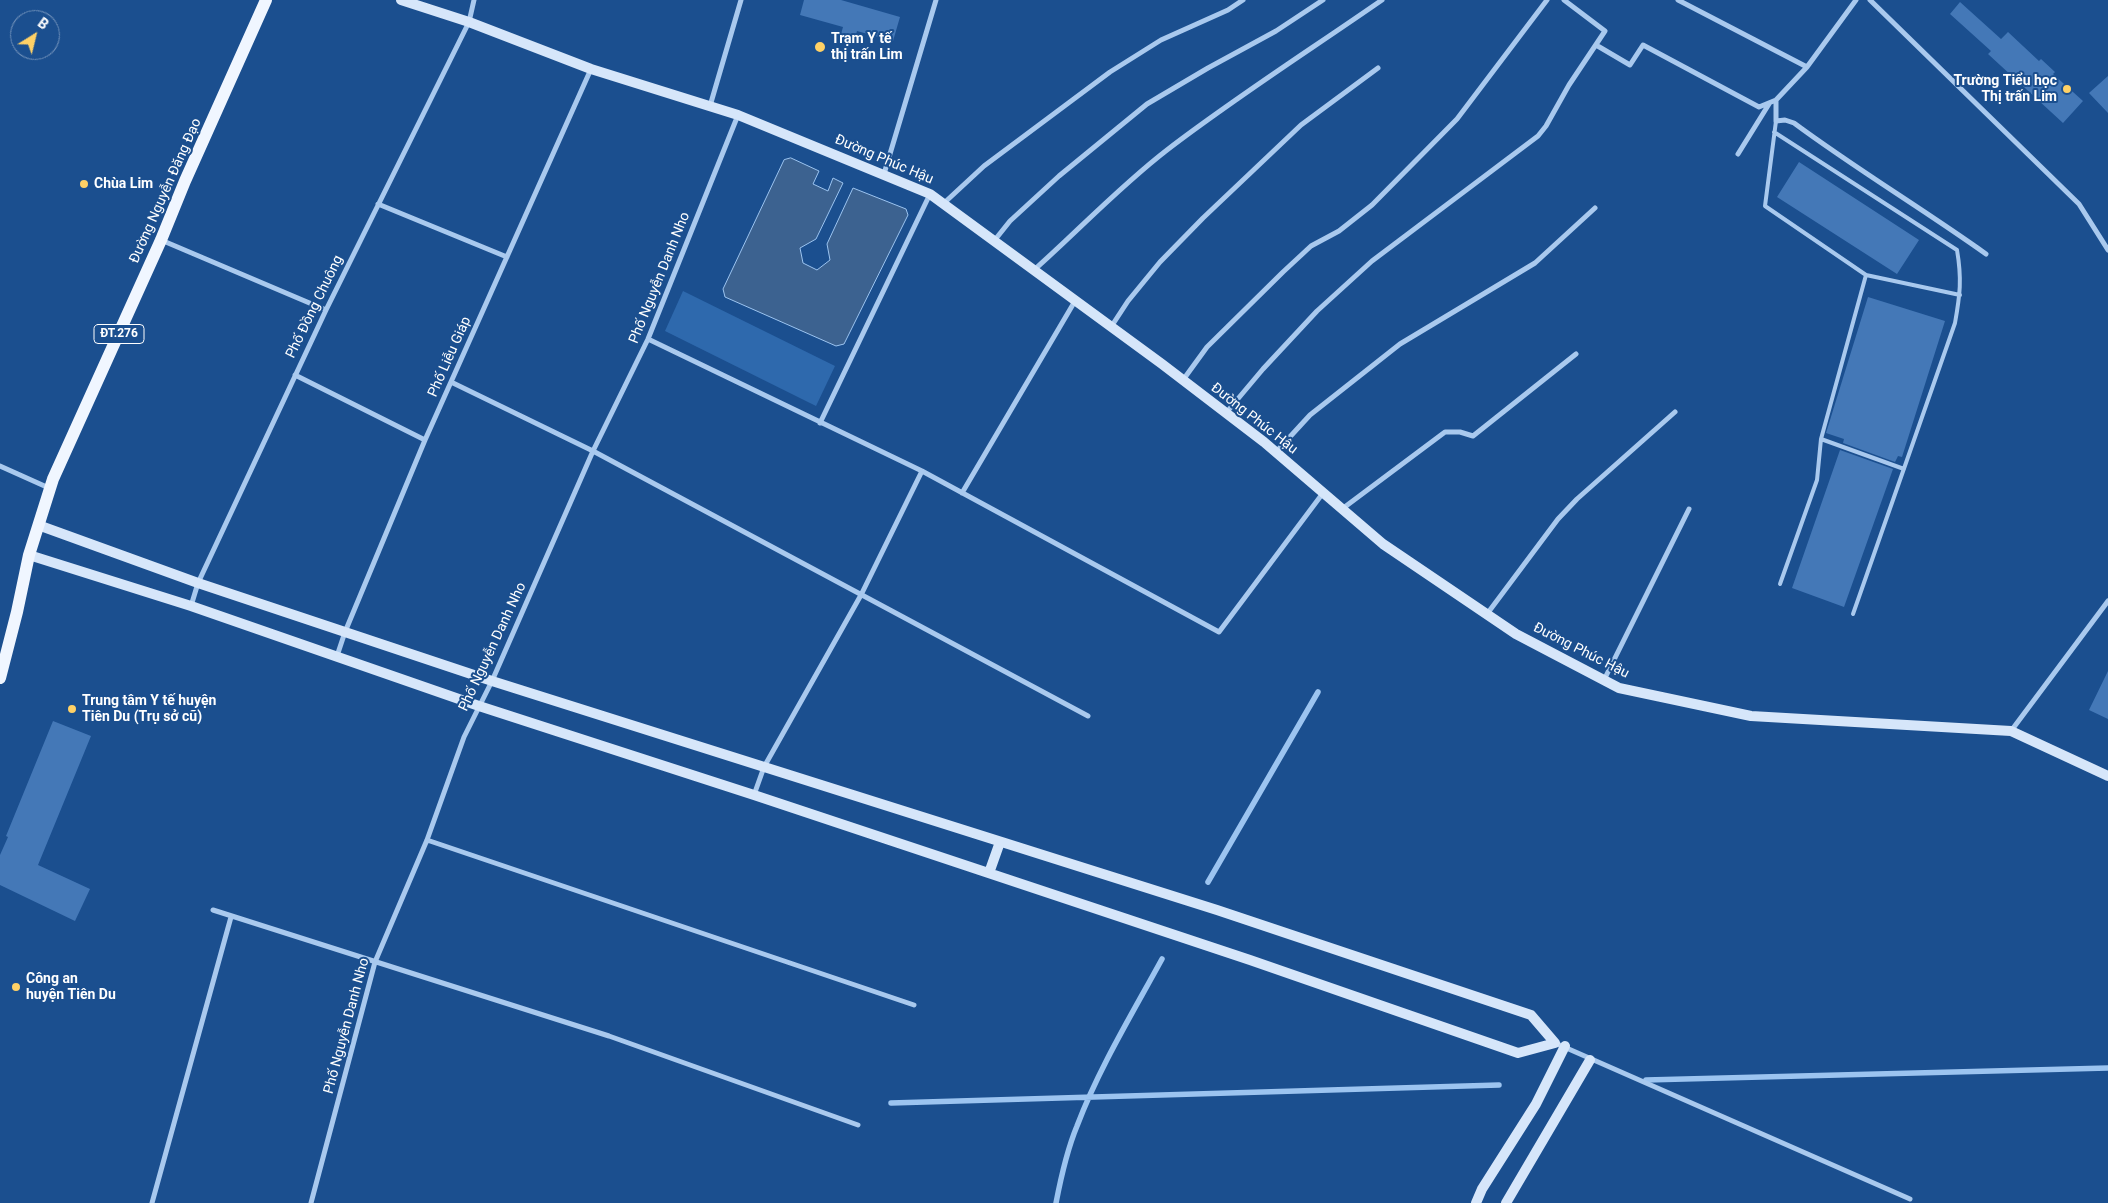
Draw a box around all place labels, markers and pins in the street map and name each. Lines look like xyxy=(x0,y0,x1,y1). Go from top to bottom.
place label: Trạm Y tế thị trấn Lim xyxy=(831,31,903,64)
marker: Trạm Y tế thị trấn Lim xyxy=(813,40,827,54)
place label: Trường Tiểu học Thị trấn Lim xyxy=(1953,73,2057,105)
marker: Trường Tiểu học Thị trấn Lim xyxy=(2061,83,2073,95)
place label: Chùa Lim xyxy=(94,176,153,192)
marker: Chùa Lim xyxy=(78,178,90,190)
place label: Trung tâm Y tế huyện Tiên Du (Trụ sở cũ) xyxy=(82,693,216,726)
marker: Trung tâm Y tế huyện Tiên Du (Trụ sở cũ) xyxy=(66,703,78,715)
place label: Công an huyện Tiên Du xyxy=(26,971,116,1004)
marker: Công an huyện Tiên Du xyxy=(10,981,22,993)

